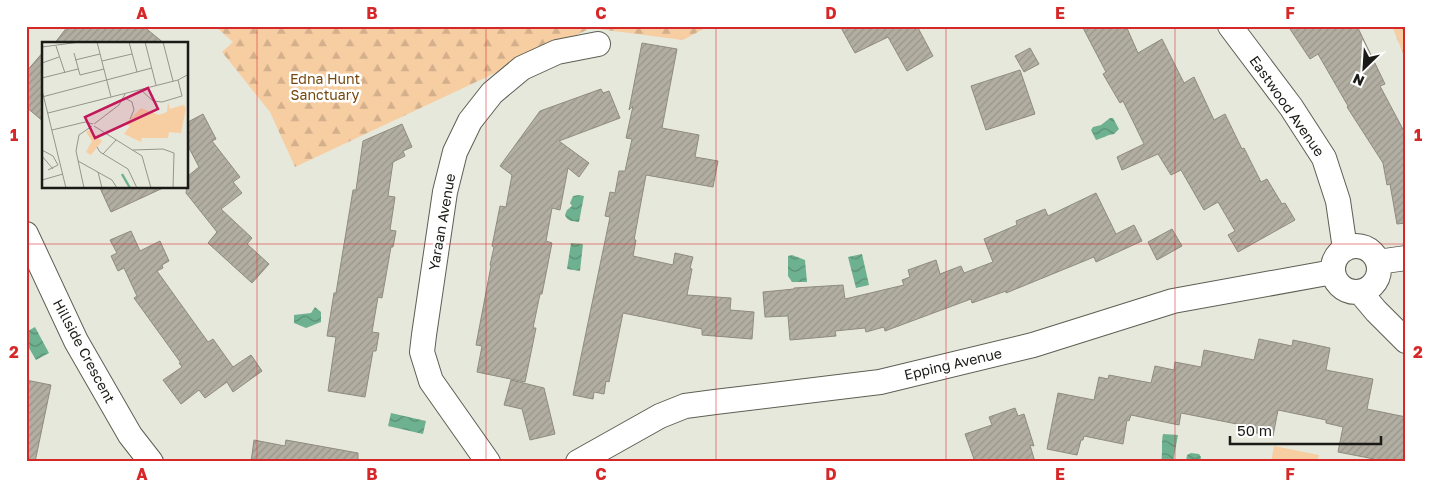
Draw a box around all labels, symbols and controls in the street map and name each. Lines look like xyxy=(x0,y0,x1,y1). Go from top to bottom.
text: A xyxy=(136,3,148,23)
text: B xyxy=(366,3,378,23)
text: C xyxy=(595,3,607,23)
text: D xyxy=(825,3,837,23)
text: E xyxy=(1055,3,1065,23)
text: F xyxy=(1285,3,1295,23)
inset map xyxy=(42,42,189,189)
north arrow xyxy=(1340,42,1390,92)
street label: Eastwood Avenue xyxy=(1246,52,1329,159)
park label: Edna Hunt Sanctuary xyxy=(290,70,360,103)
text: N xyxy=(1350,70,1367,90)
text: 1 xyxy=(10,125,18,145)
text: 1 xyxy=(1414,125,1422,145)
street label: Yaraan Avenue xyxy=(425,172,458,272)
street label: Hillside Crescent xyxy=(50,296,119,406)
text: 2 xyxy=(9,342,19,362)
text: 2 xyxy=(1413,342,1423,362)
street label: Epping Avenue xyxy=(902,344,1003,383)
scale bar xyxy=(1230,413,1381,445)
text: 50 m xyxy=(1237,421,1272,439)
text: A xyxy=(136,464,148,484)
text: B xyxy=(366,464,378,484)
text: C xyxy=(595,464,607,484)
text: D xyxy=(825,464,837,484)
text: E xyxy=(1055,464,1065,484)
text: F xyxy=(1285,464,1295,484)

